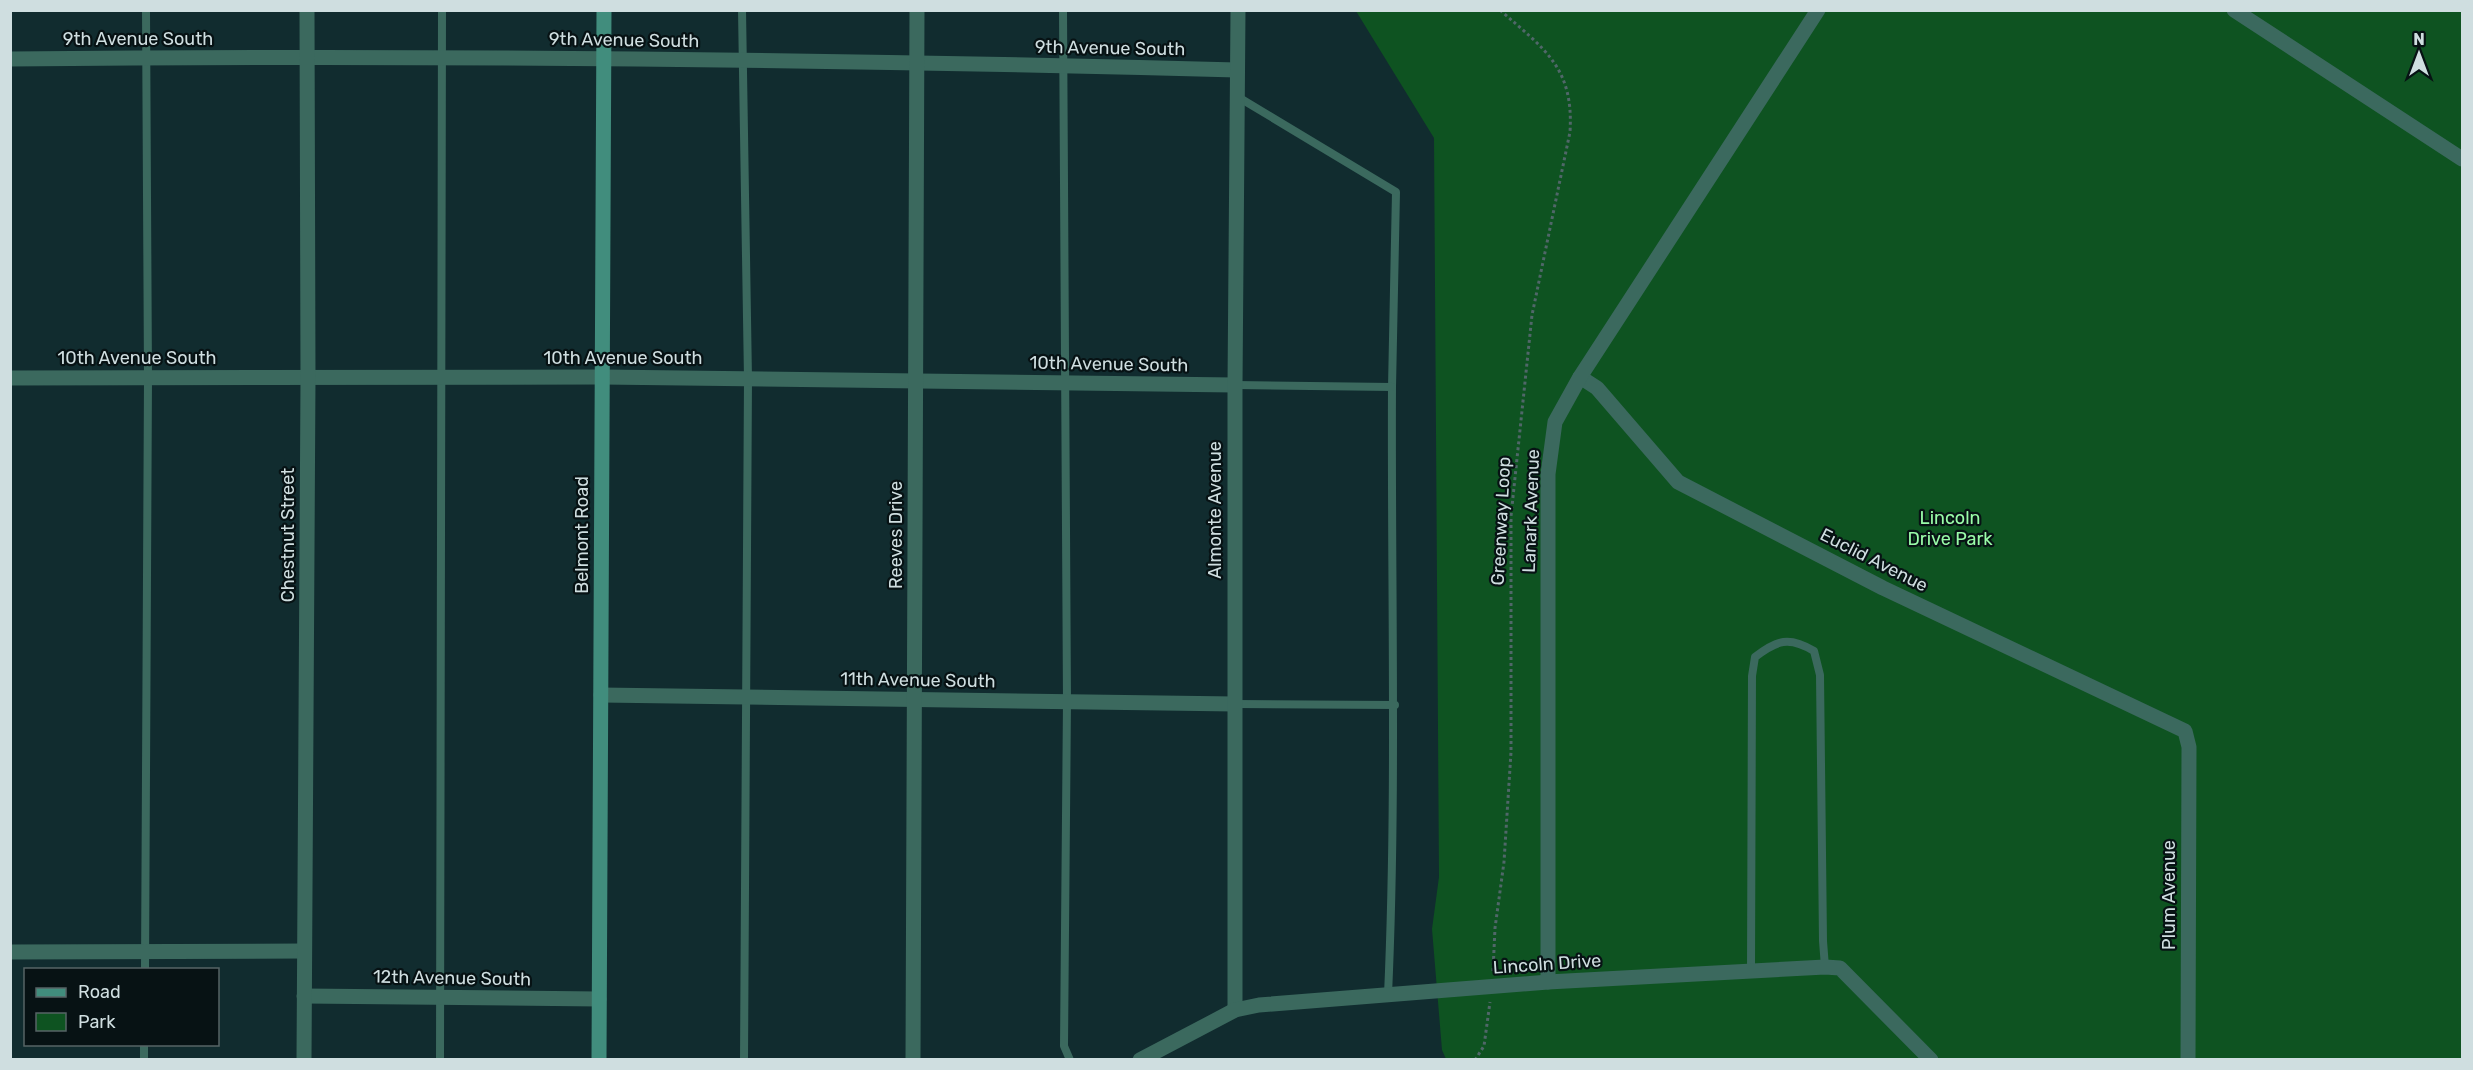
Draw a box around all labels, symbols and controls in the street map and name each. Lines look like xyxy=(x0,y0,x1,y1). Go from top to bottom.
north arrow xyxy=(2389,24,2449,84)
street label: 9th Avenue South xyxy=(63,28,213,50)
street label: 9th Avenue South xyxy=(549,28,699,52)
text: N xyxy=(2413,30,2425,49)
street label: 9th Avenue South xyxy=(1035,36,1185,60)
street label: 10th Avenue South xyxy=(58,347,216,369)
street label: 10th Avenue South xyxy=(544,347,702,369)
street label: 10th Avenue South xyxy=(1029,352,1189,376)
street label: Almonte Avenue xyxy=(1204,441,1226,579)
street label: Lanark Avenue xyxy=(1518,449,1544,573)
street label: Greenway Loop xyxy=(1487,456,1515,586)
street label: Chestnut Street xyxy=(277,468,299,602)
street label: Belmont Road xyxy=(571,476,593,594)
street label: Reeves Drive xyxy=(885,481,907,589)
park label: Lincoln Drive Park xyxy=(1907,507,1993,550)
street label: Euclid Avenue xyxy=(1816,523,1932,597)
street label: 11th Avenue South xyxy=(840,668,996,692)
street label: Plum Avenue xyxy=(2158,840,2180,950)
street label: Lincoln Drive xyxy=(1492,949,1602,979)
street label: 12th Avenue South xyxy=(373,966,531,990)
legend xyxy=(24,968,219,1046)
text: Road xyxy=(78,981,121,1003)
text: Park xyxy=(78,1011,116,1033)

